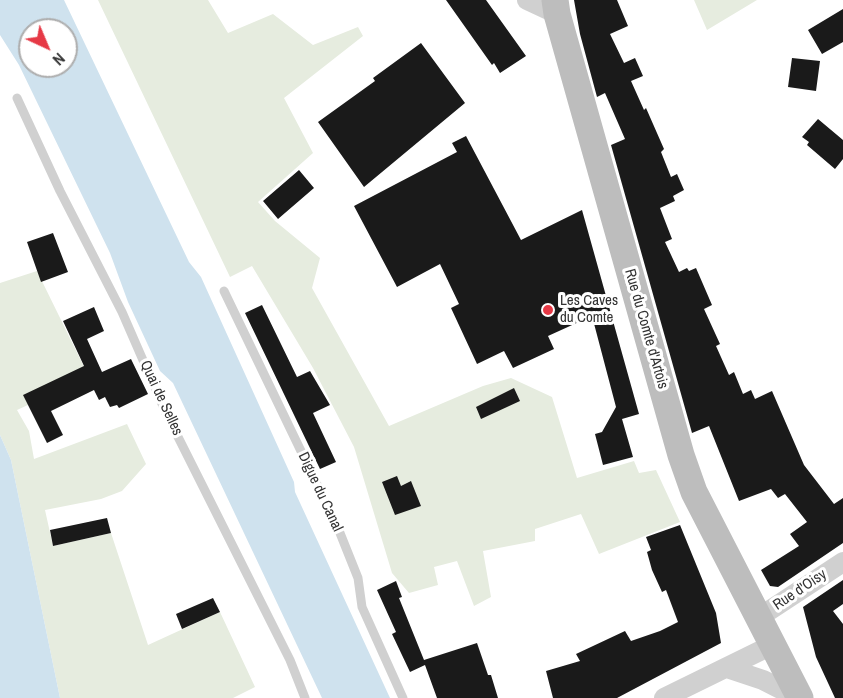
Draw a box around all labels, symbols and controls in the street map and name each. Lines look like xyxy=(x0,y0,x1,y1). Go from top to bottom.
north arrow xyxy=(18,18,78,78)
text: N xyxy=(48,48,70,71)
street label: Rue du Comte d'Artois xyxy=(620,267,672,391)
place label: Les Caves du Comte xyxy=(560,292,618,327)
marker: Les Caves du Comte xyxy=(541,303,555,317)
street label: Quai de Selles xyxy=(136,358,186,438)
street label: Digue du Canal xyxy=(294,449,346,535)
street label: Rue d'Oisy xyxy=(770,566,830,614)

